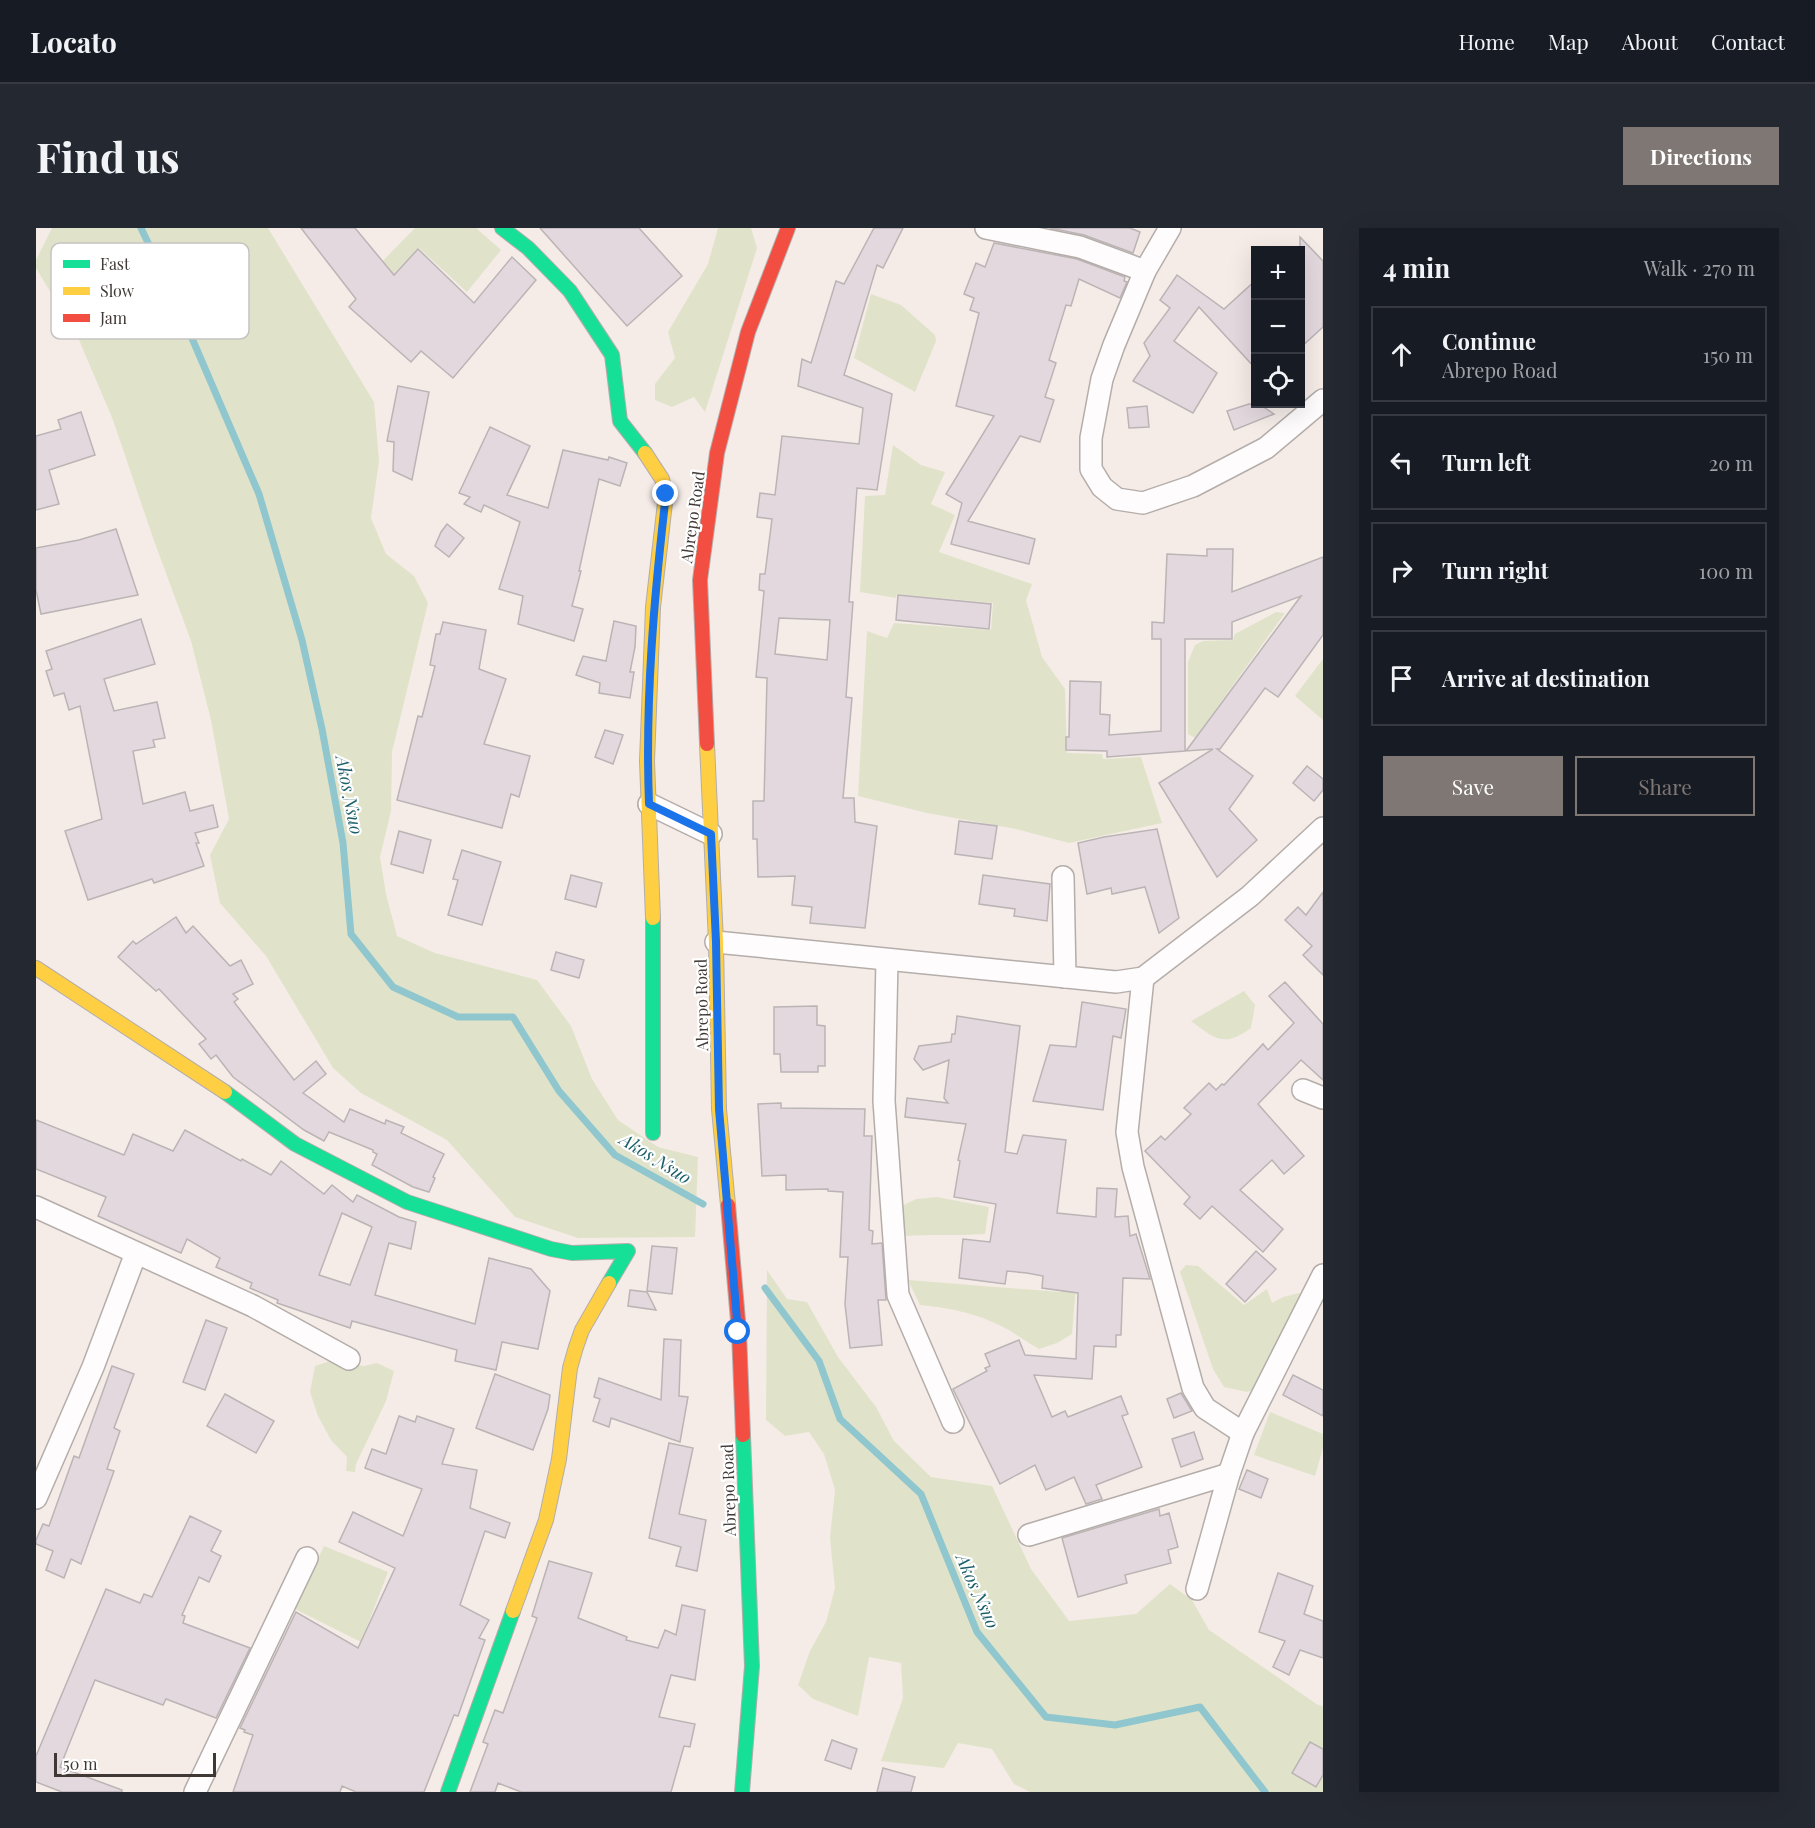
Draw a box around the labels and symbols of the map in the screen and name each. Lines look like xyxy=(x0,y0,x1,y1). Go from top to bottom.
legend xyxy=(51,243,249,339)
text: Fast xyxy=(100,253,130,274)
text: Slow xyxy=(100,280,135,301)
text: Jam xyxy=(99,307,127,328)
street label: Abrepo Road xyxy=(675,470,709,565)
route end xyxy=(652,480,678,506)
water label: Akos Nsuo xyxy=(330,752,369,836)
street label: Abrepo Road xyxy=(690,959,712,1052)
water label: Akos Nsuo xyxy=(614,1126,696,1189)
route start xyxy=(724,1318,750,1344)
street label: Abrepo Road xyxy=(716,1443,740,1538)
water label: Akos Nsuo xyxy=(950,1548,1005,1632)
scale bar xyxy=(54,1750,216,1778)

